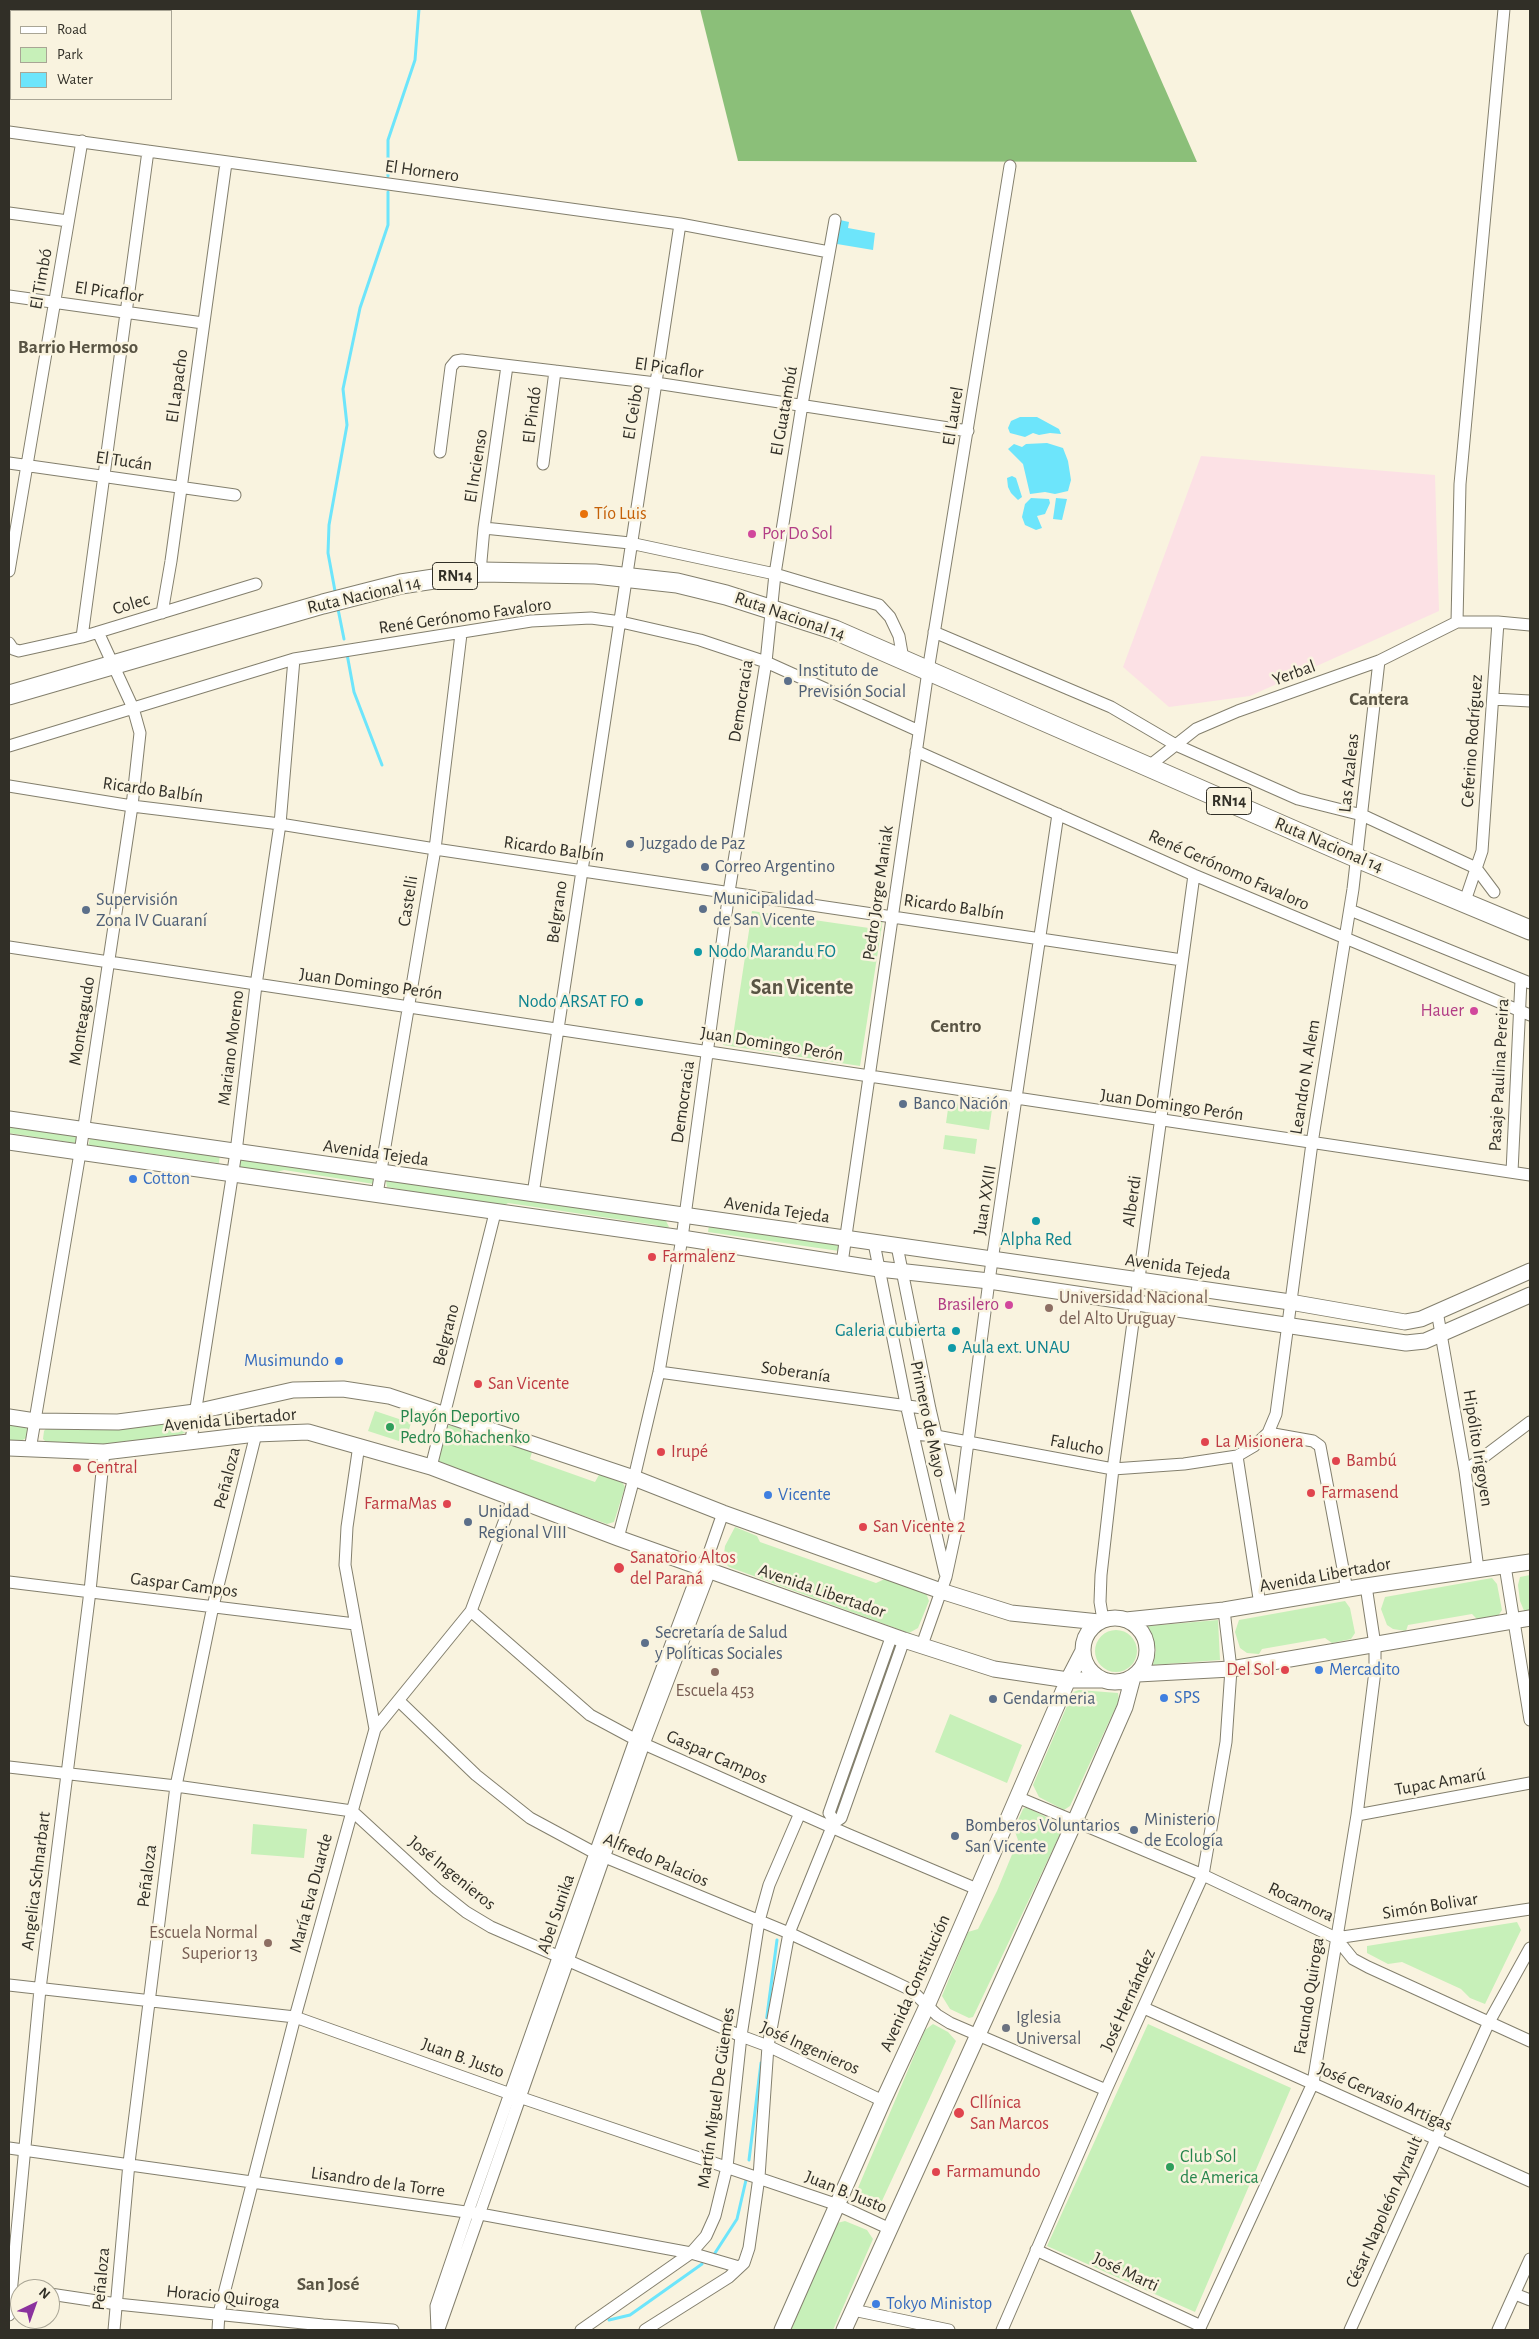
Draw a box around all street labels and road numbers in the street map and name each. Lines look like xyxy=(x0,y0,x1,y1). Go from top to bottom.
street label: El Hornero xyxy=(384,155,460,187)
street label: El Timbó xyxy=(25,247,57,311)
street label: El Picaflor xyxy=(73,276,145,308)
street label: El Lapacho xyxy=(161,348,193,424)
street label: El Picaflor xyxy=(633,352,705,384)
street label: El Guatambú xyxy=(765,364,803,458)
street label: El Ceibo xyxy=(618,383,648,441)
street label: El Pindó xyxy=(518,385,546,445)
street label: El Laurel xyxy=(938,385,968,447)
street label: El Incienso xyxy=(460,428,492,504)
street label: El Tucán xyxy=(94,446,154,476)
road number: RN14 xyxy=(432,562,478,590)
street label: Ruta Nacional 14 xyxy=(305,571,423,619)
street label: Ruta Nacional 14 xyxy=(732,587,848,645)
street label: Colec xyxy=(110,588,152,620)
street label: René Gerónomo Favaloro xyxy=(377,593,553,639)
street label: Yerbal xyxy=(1269,655,1319,691)
street label: Democracia xyxy=(724,658,758,744)
street label: Ceferino Rodríguez xyxy=(1457,674,1487,808)
street label: Las Azaleas xyxy=(1334,732,1364,814)
street label: Ricardo Balbín xyxy=(101,772,205,808)
road number: RN14 xyxy=(1206,788,1252,814)
street label: Ruta Nacional 14 xyxy=(1271,812,1387,878)
street label: Pedro Jorge Maniak xyxy=(858,824,898,962)
street label: René Gerónomo Favaloro xyxy=(1145,825,1313,915)
street label: Ricardo Balbín xyxy=(502,831,606,867)
street label: Castelli xyxy=(393,874,423,928)
street label: Belgrano xyxy=(542,879,572,945)
street label: Ricardo Balbín xyxy=(902,889,1006,925)
street label: Juan Domingo Perón xyxy=(298,963,444,1005)
street label: Monteagudo xyxy=(64,975,100,1067)
street label: Mariano Moreno xyxy=(213,989,249,1107)
street label: Pasaje Paulina Pereira xyxy=(1484,998,1514,1152)
street label: Leandro N. Alem xyxy=(1285,1018,1325,1136)
street label: Juan Domingo Perón xyxy=(699,1022,845,1066)
street label: Democracia xyxy=(666,1059,700,1145)
street label: Juan Domingo Perón xyxy=(1099,1084,1245,1126)
street label: Avenida Tejeda xyxy=(322,1135,430,1171)
street label: Juan XXIII xyxy=(969,1163,1001,1237)
street label: Alberdi xyxy=(1118,1174,1146,1228)
street label: Avenida Tejeda xyxy=(723,1192,831,1228)
street label: Avenida Tejeda xyxy=(1124,1249,1232,1285)
street label: Belgrano xyxy=(428,1302,464,1368)
street label: Soberanía xyxy=(760,1356,832,1388)
street label: Primero de Mayo xyxy=(905,1359,951,1479)
street label: Hipólito Irigoyen xyxy=(1458,1388,1498,1508)
street label: Avenida Libertador xyxy=(163,1403,297,1437)
street label: Falucho xyxy=(1048,1430,1106,1460)
street label: Peñaloza xyxy=(209,1445,245,1511)
street label: Avenida Libertador xyxy=(1258,1553,1392,1597)
street label: Avenida Libertador xyxy=(756,1559,888,1623)
street label: Gaspar Campos xyxy=(129,1568,239,1602)
street label: Gaspar Campos xyxy=(663,1725,771,1789)
street label: Tupac Amarú xyxy=(1393,1763,1487,1801)
street label: Angelica Schnarbart xyxy=(17,1810,55,1952)
street label: Alfredo Palacios xyxy=(600,1828,712,1892)
street label: María Eva Duarde xyxy=(285,1831,337,1955)
street label: José Ingenieros xyxy=(404,1831,500,1915)
street label: Peñaloza xyxy=(132,1843,162,1909)
street label: Abel Sunika xyxy=(532,1871,580,1957)
street label: Rocamora xyxy=(1265,1877,1337,1927)
street label: Simón Bolivar xyxy=(1381,1888,1479,1924)
street label: Avenida Constitución xyxy=(875,1911,955,2055)
street label: Facundo Quiroga xyxy=(1289,1936,1329,2056)
street label: José Hernández xyxy=(1096,1945,1160,2055)
street label: Martín Miguel De Güemes xyxy=(693,2006,739,2190)
street label: José Ingenieros xyxy=(757,2017,863,2079)
street label: Juan B. Justo xyxy=(419,2033,507,2083)
street label: José Gervasio Artigas xyxy=(1314,2058,1456,2136)
street label: César Napoleón Ayrault xyxy=(1341,2133,1427,2291)
street label: Lisandro de la Torre xyxy=(309,2162,447,2202)
street label: Juan B. Justo xyxy=(802,2166,890,2218)
street label: Peñaloza xyxy=(87,2247,115,2311)
street label: José Marti xyxy=(1090,2247,1162,2297)
street label: Horacio Quiroga xyxy=(165,2280,281,2314)

